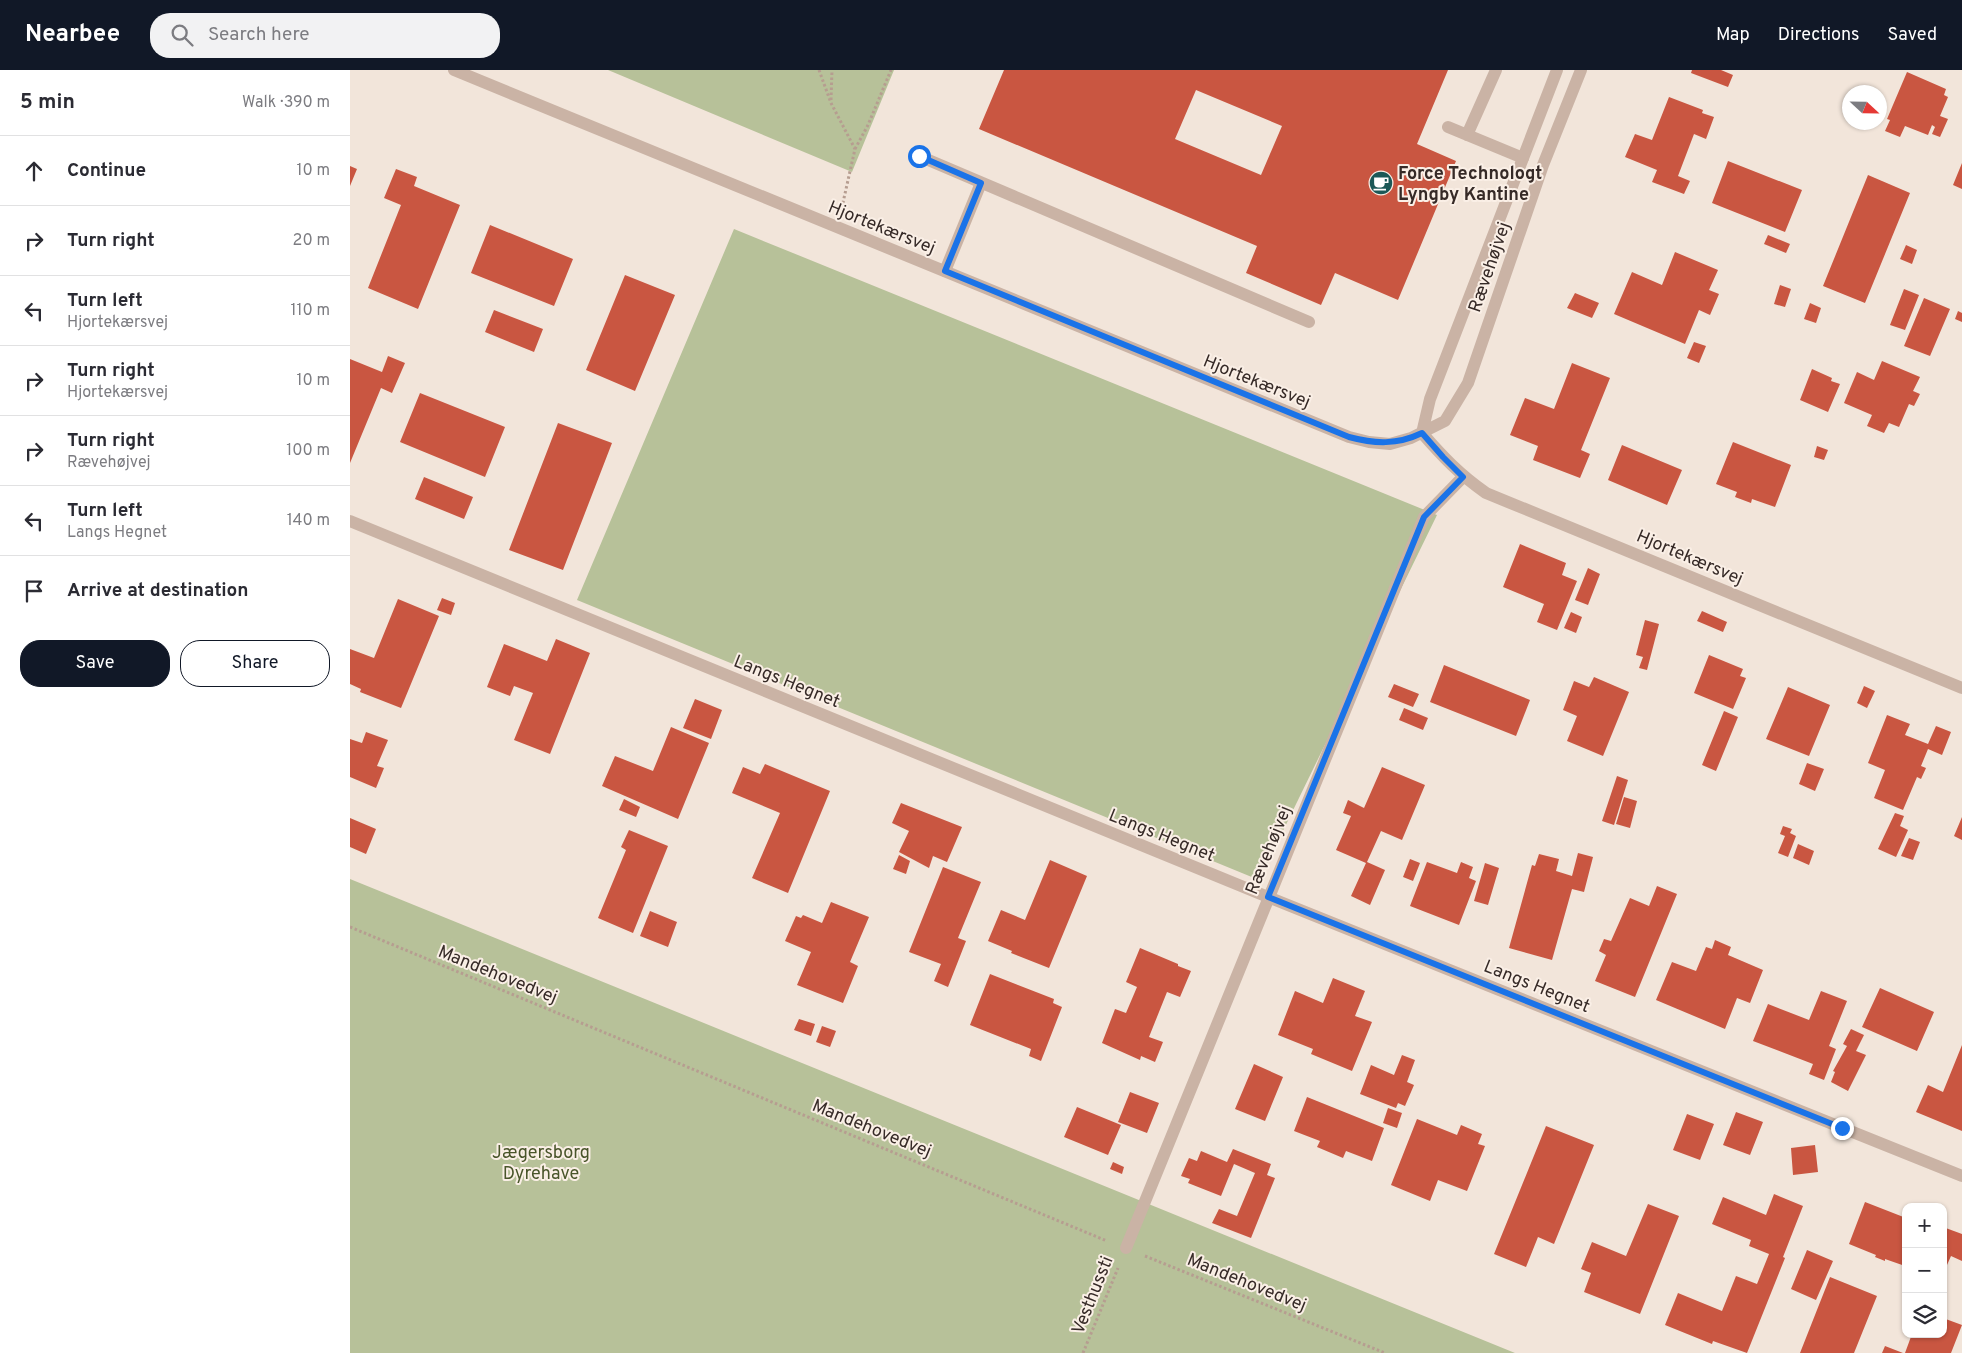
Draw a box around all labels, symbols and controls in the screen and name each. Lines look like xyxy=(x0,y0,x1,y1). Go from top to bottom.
search box xyxy=(150,13,500,58)
text: Nearbee xyxy=(25,20,120,50)
icon: search xyxy=(168,21,196,49)
text: Search here xyxy=(208,23,310,47)
text: Map xyxy=(1716,24,1750,47)
text: Directions xyxy=(1778,24,1860,47)
text: Saved xyxy=(1888,24,1937,47)
north arrow xyxy=(1842,85,1887,130)
text: 5 min xyxy=(20,89,75,116)
text: Walk · 390 m xyxy=(242,93,330,113)
route start xyxy=(908,145,931,168)
icon: ahead xyxy=(20,157,48,185)
text: Continue xyxy=(67,159,146,183)
text: 10 m xyxy=(296,161,330,181)
place label: Force Technologt Lyngby Kantine xyxy=(1398,163,1542,207)
cafe icon: Force Technologt Lyngby Kantine xyxy=(1368,170,1394,196)
street label: Hjortekærsvej xyxy=(824,196,938,260)
street label: Rævehøjvej xyxy=(1464,219,1517,316)
icon: right xyxy=(20,227,48,255)
text: Turn right xyxy=(67,229,155,253)
text: 20 m xyxy=(293,231,330,251)
text: Turn left xyxy=(67,289,143,313)
icon: left xyxy=(20,297,48,325)
text: 110 m xyxy=(290,301,330,321)
text: Hjortekærsvej xyxy=(67,313,168,333)
street label: Hjortekærsvej xyxy=(1199,350,1313,414)
text: Turn right xyxy=(67,359,155,383)
icon: right xyxy=(20,367,48,395)
text: 10 m xyxy=(296,371,330,391)
text: Hjortekærsvej xyxy=(67,383,168,403)
text: Turn right xyxy=(67,429,155,453)
icon: right xyxy=(20,437,48,465)
text: 100 m xyxy=(286,441,330,461)
text: Rævehøjvej xyxy=(67,453,151,473)
text: Turn left xyxy=(67,499,143,523)
icon: left xyxy=(20,507,48,535)
text: 140 m xyxy=(287,511,330,531)
text: Langs Hegnet xyxy=(67,523,167,543)
street label: Hjortekærsvej xyxy=(1633,526,1746,591)
icon: arrive xyxy=(20,577,48,605)
text: Arrive at destination xyxy=(67,579,248,603)
button: Save xyxy=(20,640,170,687)
button: Share xyxy=(180,640,330,687)
street label: Langs Hegnet xyxy=(730,651,843,714)
street label: Rævehøjvej xyxy=(1241,803,1298,898)
street label: Langs Hegnet xyxy=(1105,805,1218,868)
street label: Mandehovedvej xyxy=(434,941,561,1010)
street label: Langs Hegnet xyxy=(1480,956,1593,1019)
street label: Mandehovedvej xyxy=(808,1095,935,1164)
route end xyxy=(1831,1117,1854,1140)
park label: Jægersborg Dyrehave xyxy=(492,1142,590,1186)
map controls xyxy=(1902,1203,1947,1338)
button: + xyxy=(1902,1203,1947,1248)
button: − xyxy=(1902,1248,1947,1293)
street label: Mandehovedvej xyxy=(1183,1249,1310,1318)
street label: Vesthussti xyxy=(1067,1253,1119,1338)
button: layers xyxy=(1902,1293,1947,1338)

